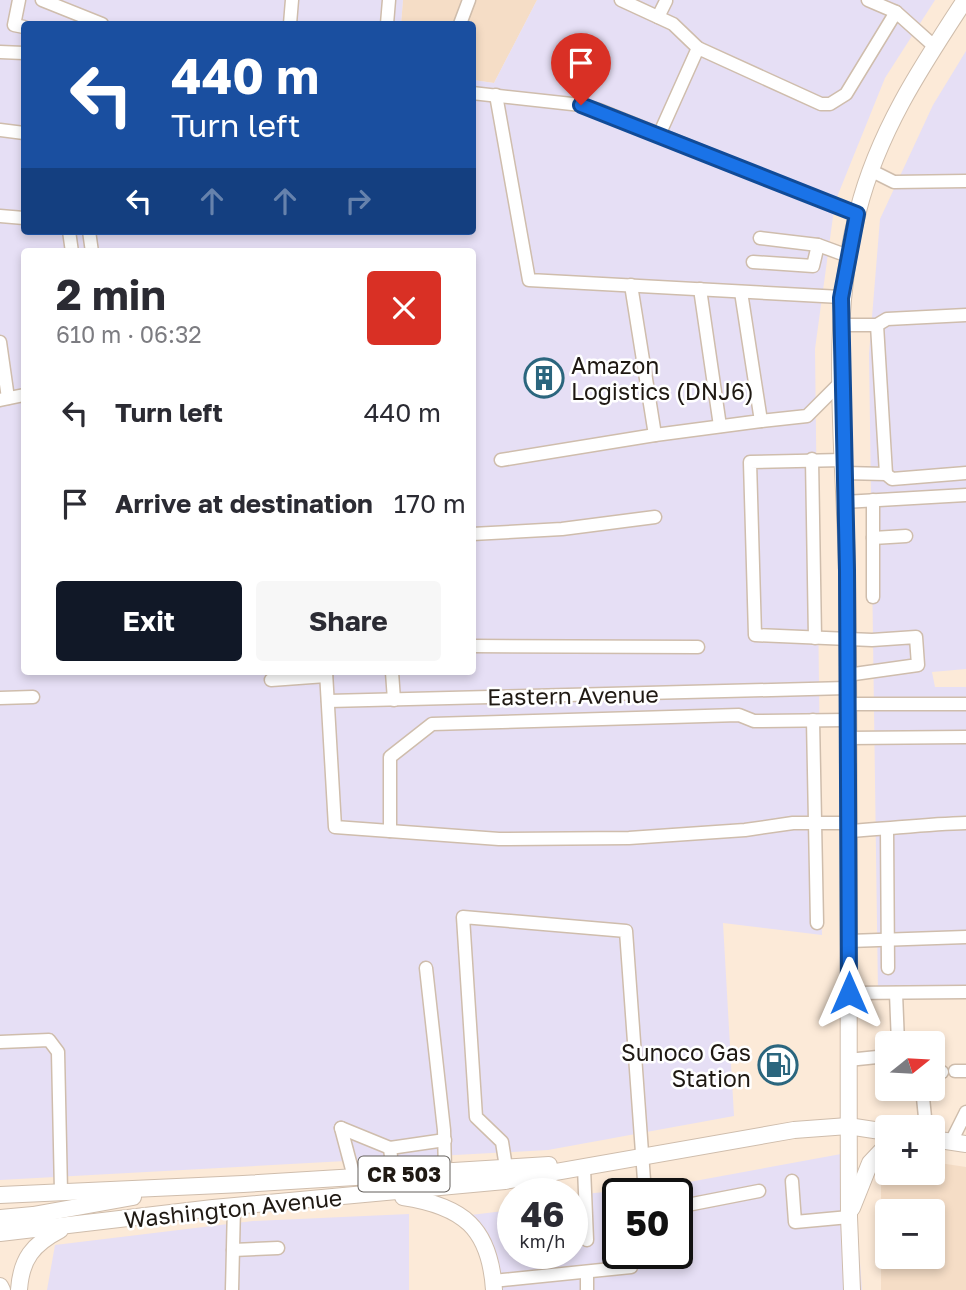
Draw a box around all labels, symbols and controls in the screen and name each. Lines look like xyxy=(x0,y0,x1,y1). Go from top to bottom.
pin xyxy=(551,33,611,105)
icon: arrive xyxy=(562,44,600,82)
text: 440 m xyxy=(171,46,319,105)
icon: left xyxy=(56,49,147,140)
text: Turn left xyxy=(171,106,300,144)
icon: left xyxy=(120,182,158,220)
icon: ahead xyxy=(193,182,231,220)
icon: ahead xyxy=(266,182,304,220)
icon: right xyxy=(339,182,377,220)
text: 2 min xyxy=(56,269,166,319)
button: close xyxy=(367,271,441,345)
text: 610 m · 06:32 xyxy=(56,320,202,348)
place label: Amazon Logistics (DNJ6) xyxy=(571,351,754,405)
building icon: Amazon Logistics (DNJ6) xyxy=(523,357,565,399)
icon: left xyxy=(56,394,94,432)
text: Turn left xyxy=(115,397,223,428)
text: 440 m xyxy=(364,397,441,428)
icon: arrive xyxy=(56,485,94,523)
text: Arrive at destination xyxy=(115,488,373,519)
text: 170 m xyxy=(394,488,466,519)
button: Exit xyxy=(56,581,242,661)
button: Share xyxy=(256,581,441,661)
street label: Eastern Avenue xyxy=(487,680,659,710)
position arrow xyxy=(812,956,886,1030)
north arrow xyxy=(875,1031,945,1101)
map controls xyxy=(875,1031,945,1269)
place label: Sunoco Gas Station xyxy=(621,1038,751,1092)
fuel station icon: Sunoco Gas Station xyxy=(757,1044,799,1086)
button: + xyxy=(875,1115,945,1185)
road number: CR 503 xyxy=(358,1156,450,1192)
speed limit sign: 50 xyxy=(602,1178,693,1269)
street label: Washington Avenue xyxy=(123,1183,343,1233)
text: 46 xyxy=(520,1193,565,1235)
button: − xyxy=(875,1199,945,1269)
text: km/h xyxy=(520,1230,565,1252)

